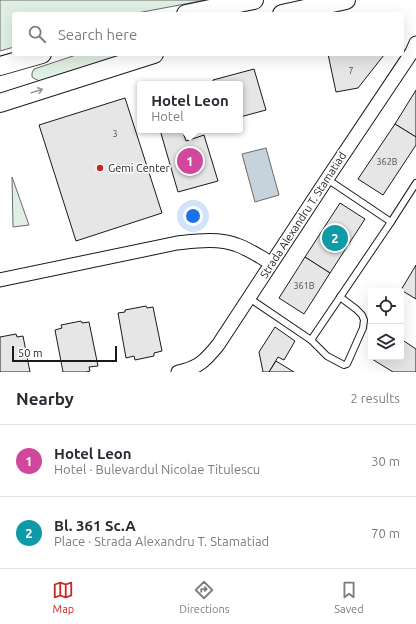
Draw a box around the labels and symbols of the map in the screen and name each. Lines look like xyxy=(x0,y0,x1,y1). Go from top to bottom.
house number: 7 xyxy=(348,66,354,76)
one-way arrow xyxy=(30,87,43,94)
house number: 3 xyxy=(112,129,118,139)
pin: 1 xyxy=(177,146,203,176)
street label: Strada Alexandru T. Stamatiad xyxy=(258,150,348,280)
house number: 362B xyxy=(377,157,398,167)
place label: Gemi Center xyxy=(108,162,171,174)
marker: Gemi Center xyxy=(95,163,105,173)
your location xyxy=(183,206,203,226)
pin: 2 xyxy=(322,223,348,253)
house number: 361B xyxy=(294,281,315,291)
scale bar xyxy=(12,344,117,363)

